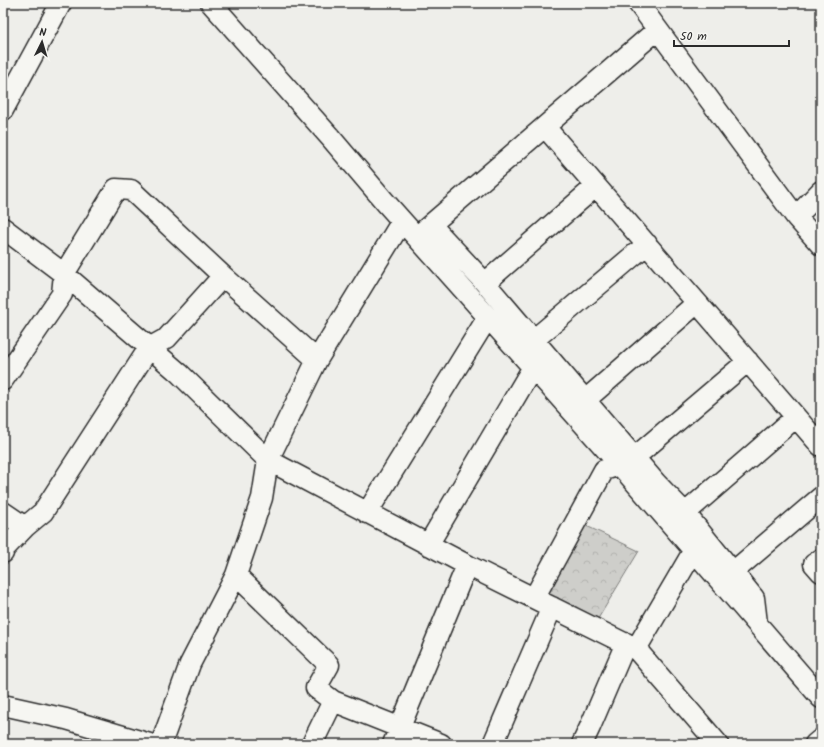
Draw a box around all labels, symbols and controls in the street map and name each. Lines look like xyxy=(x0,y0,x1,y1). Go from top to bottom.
north arrow xyxy=(22,22,62,62)
scale bar xyxy=(674,22,789,48)
text: N xyxy=(39,24,47,42)
text: 50 m xyxy=(680,27,707,46)

